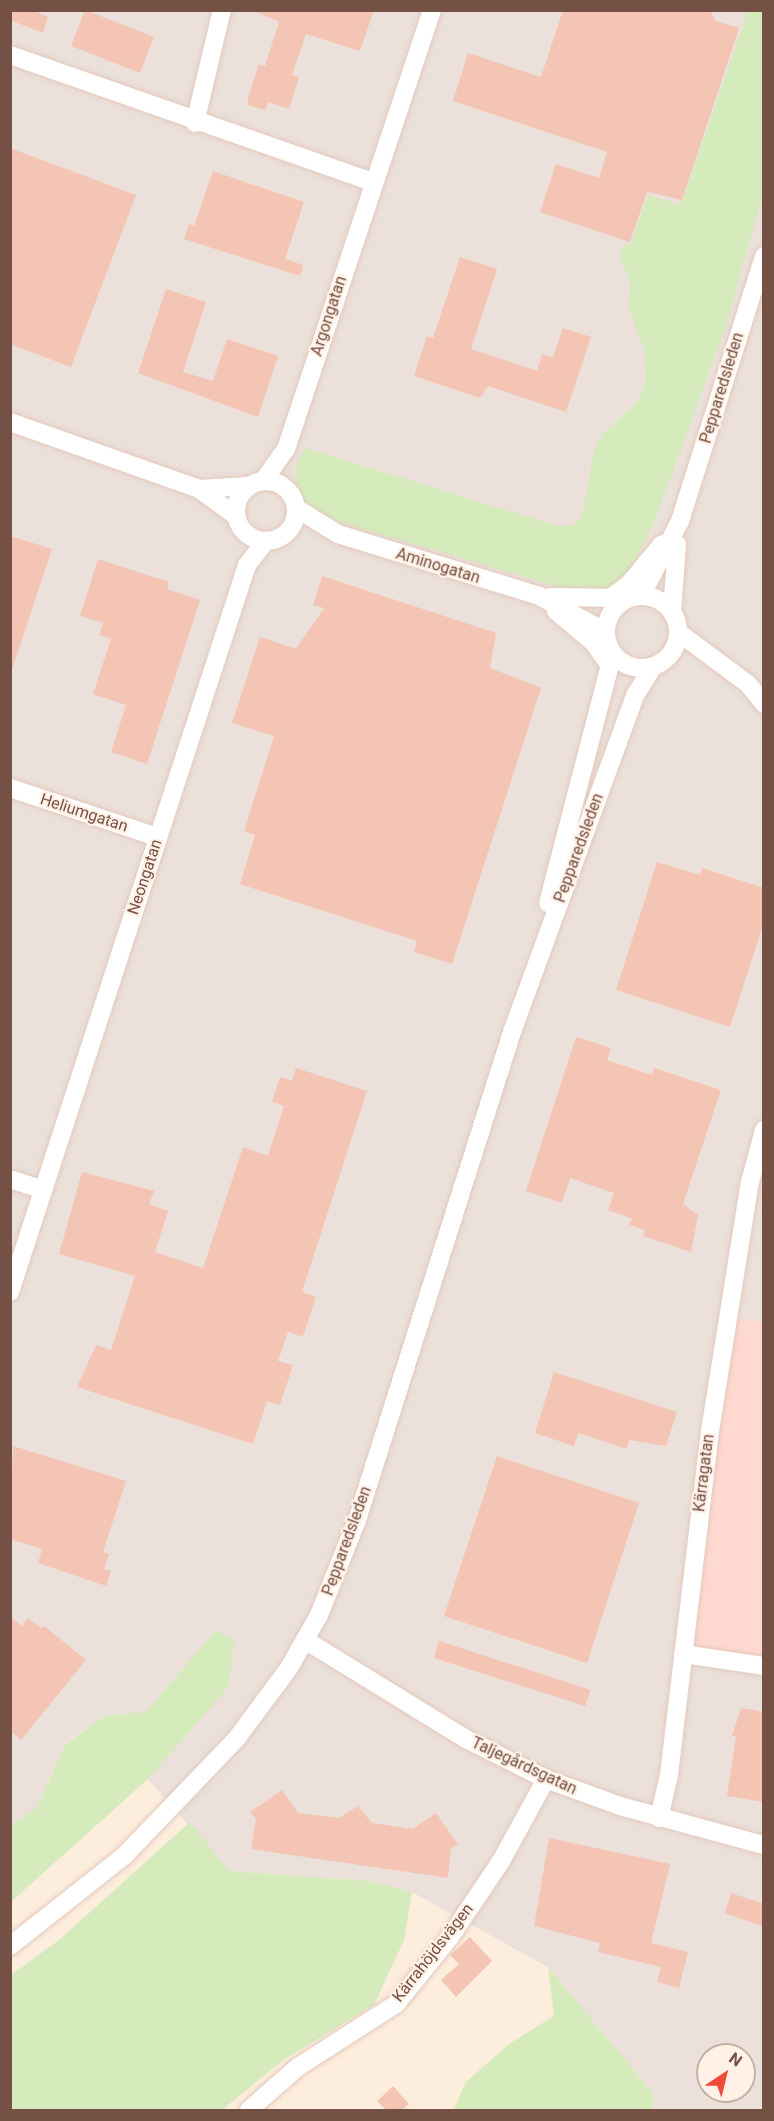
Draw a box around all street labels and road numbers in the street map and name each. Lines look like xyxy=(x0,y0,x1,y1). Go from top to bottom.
street label: Argongatan xyxy=(307,274,351,358)
street label: Pepparedsleden xyxy=(696,330,748,446)
street label: Aminogatan xyxy=(394,544,482,588)
street label: Heliumgatan xyxy=(38,790,130,836)
street label: Pepparedsleden xyxy=(550,791,608,905)
street label: Neongatan xyxy=(124,837,166,917)
street label: Kärragatan xyxy=(690,1433,718,1513)
street label: Pepparedsleden xyxy=(318,1484,376,1598)
street label: Taljegårdsgatan xyxy=(468,1733,580,1799)
street label: Kärrahöjdsvägen xyxy=(389,1900,477,2006)

